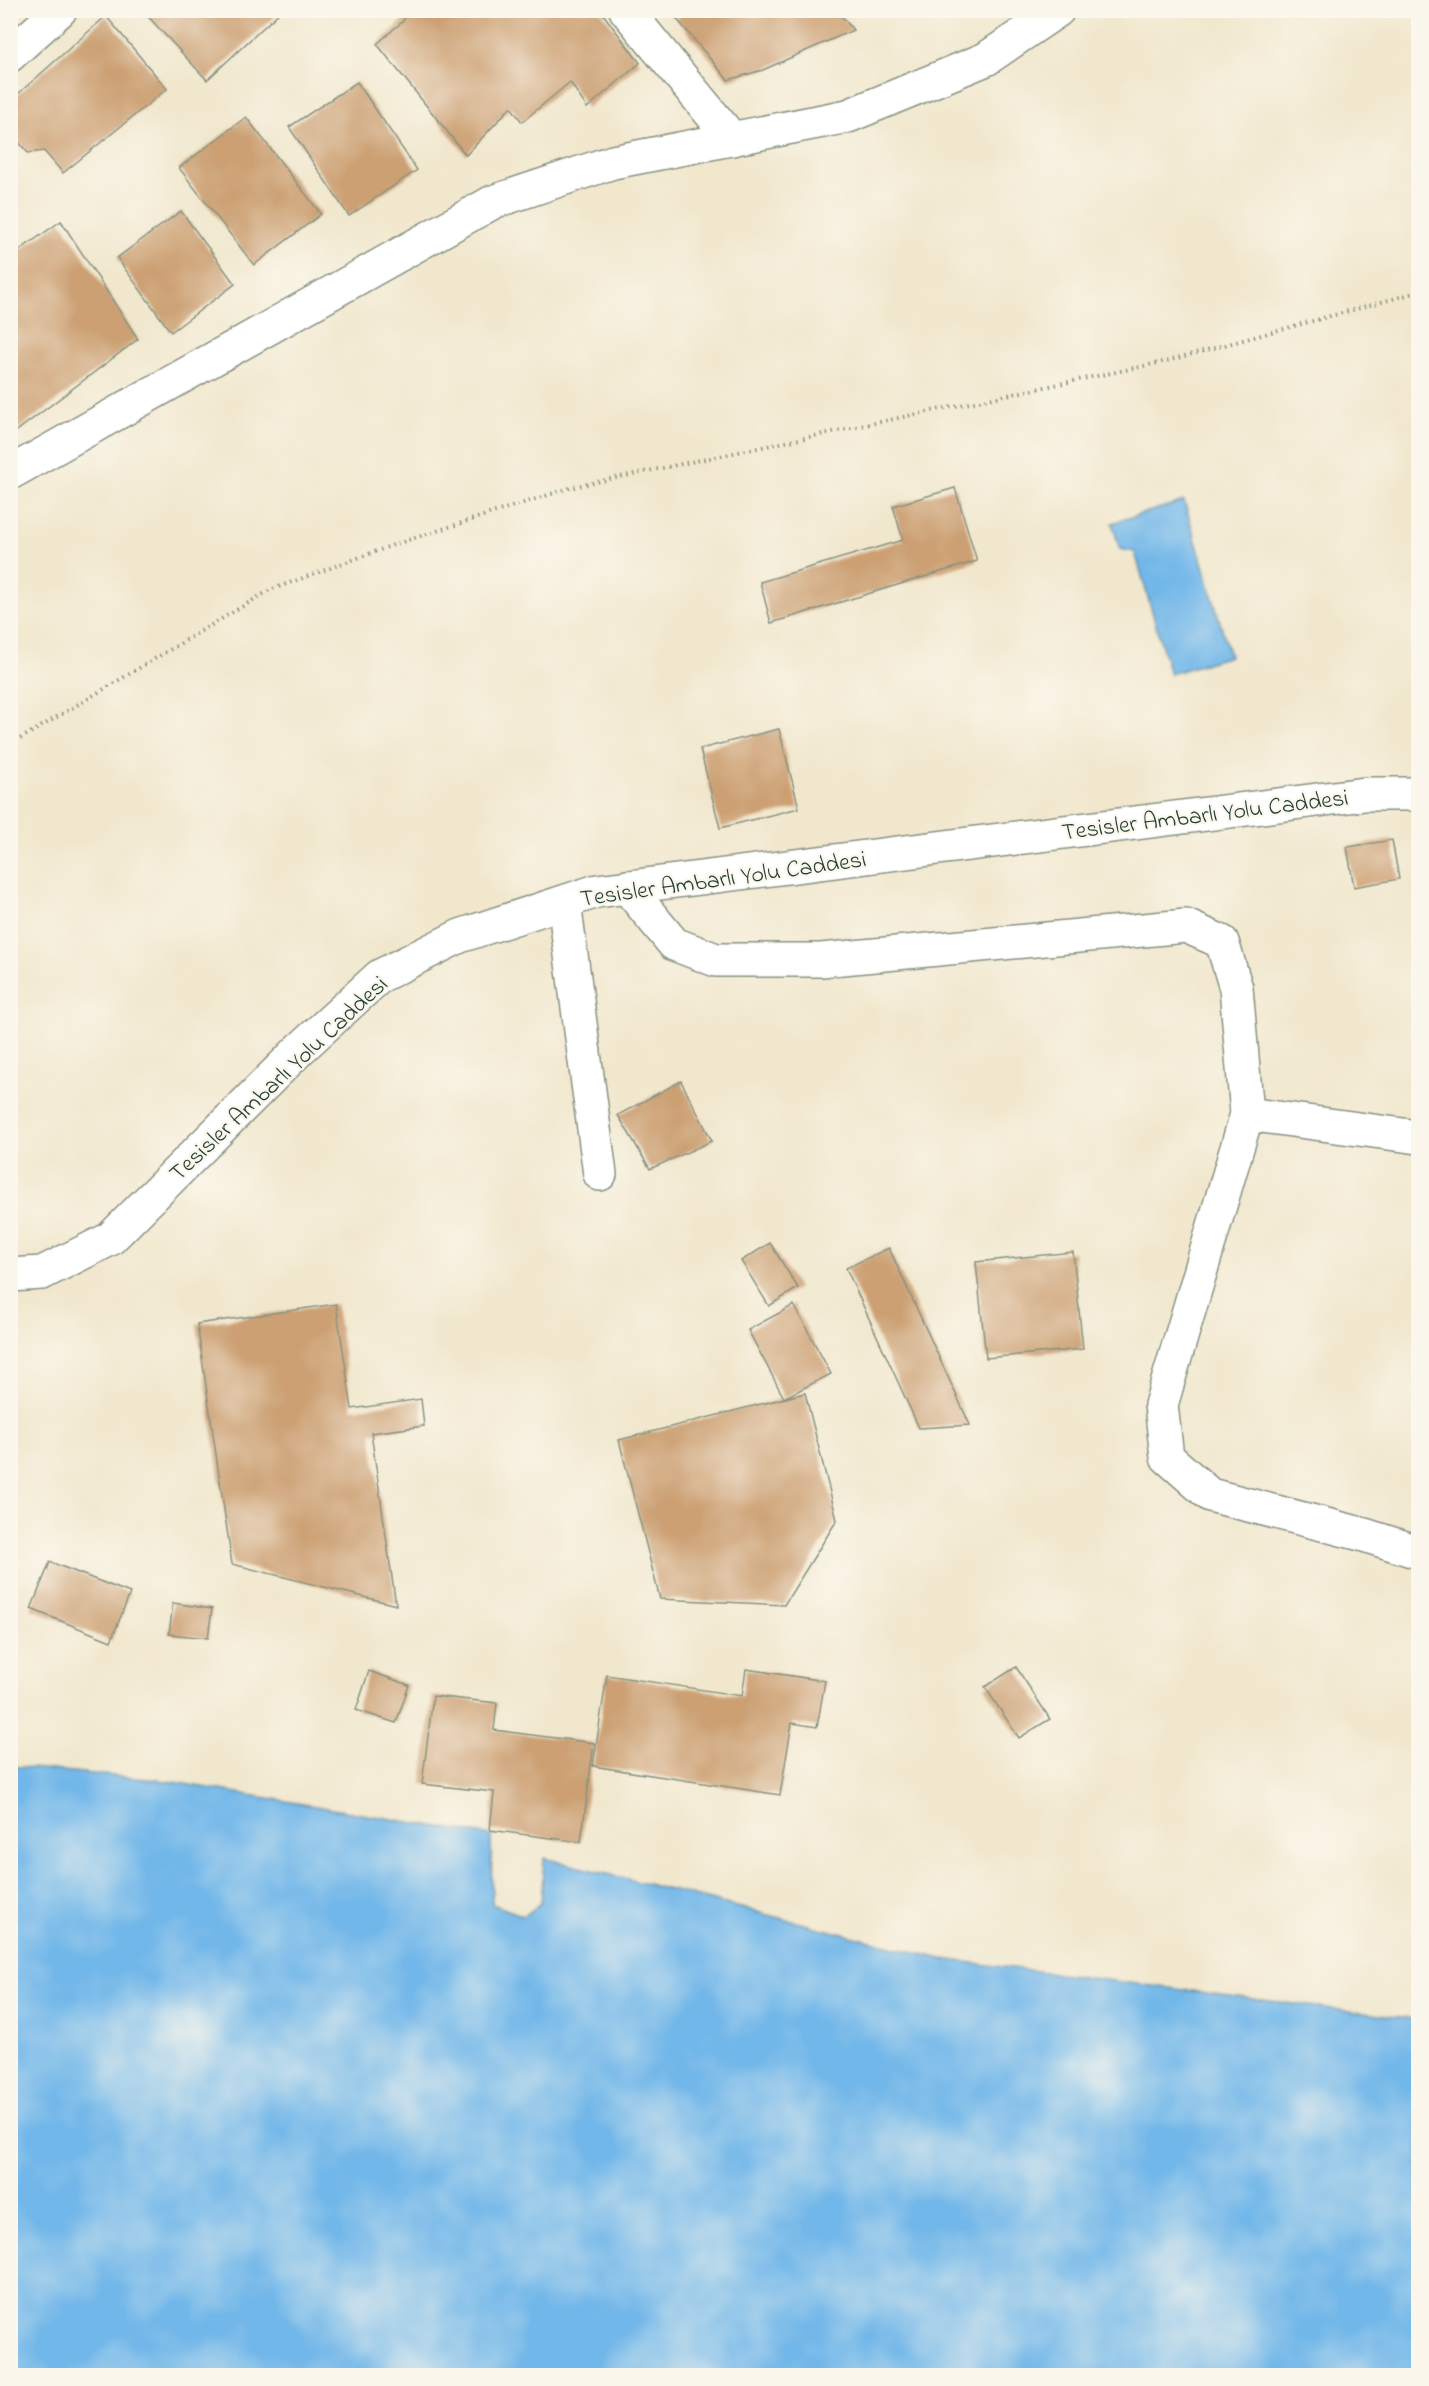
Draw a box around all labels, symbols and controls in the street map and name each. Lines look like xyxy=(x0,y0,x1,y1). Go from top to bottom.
street label: Tesisler Ambarlı Yolu Caddesi xyxy=(1060,782,1351,851)
street label: Tesisler Ambarlı Yolu Caddesi xyxy=(578,843,869,918)
street label: Tesisler Ambarlı Yolu Caddesi xyxy=(162,969,397,1191)

